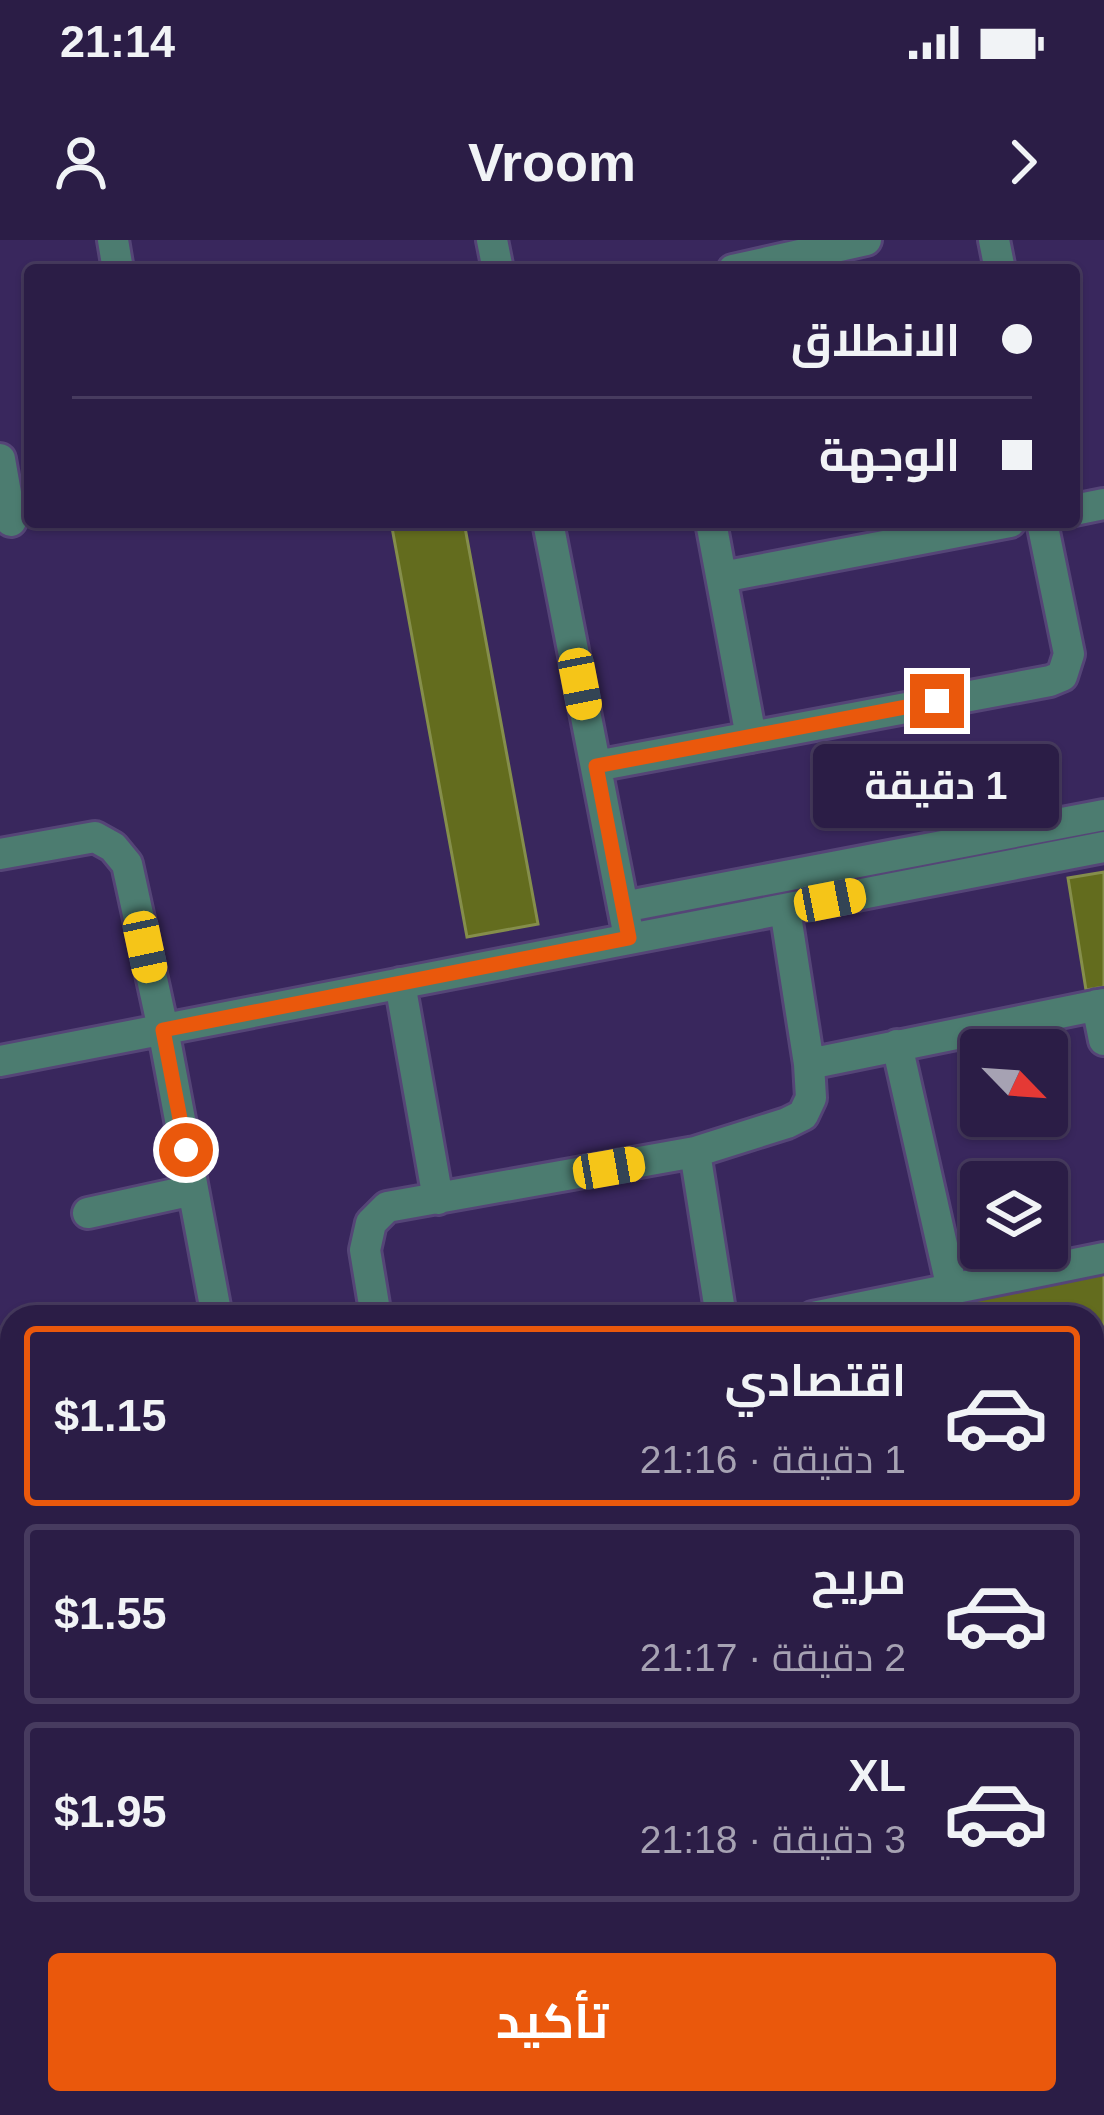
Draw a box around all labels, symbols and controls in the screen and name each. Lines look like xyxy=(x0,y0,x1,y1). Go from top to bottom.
text: 21:14 xyxy=(60,16,175,67)
icon: person xyxy=(48,129,114,195)
icon: forward xyxy=(990,129,1056,195)
text: Vroom xyxy=(468,132,636,192)
text: الانطلاق xyxy=(791,315,960,366)
text: الوجهة xyxy=(819,430,960,481)
car xyxy=(555,645,605,723)
route end xyxy=(910,674,964,728)
callout: 1 دقيقة xyxy=(814,743,1060,827)
text: 1 دقيقة xyxy=(865,764,1007,807)
car xyxy=(791,875,869,925)
car xyxy=(120,908,170,986)
north arrow xyxy=(960,1029,1068,1137)
map controls xyxy=(960,1029,1068,1269)
route start xyxy=(159,1123,213,1177)
car xyxy=(570,1144,648,1192)
button: layers xyxy=(960,1161,1068,1269)
text: اقتصادي xyxy=(725,1355,906,1406)
icon: car xyxy=(942,1362,1050,1470)
text: $1.15 xyxy=(54,1390,167,1441)
text: 1 دقيقة · 21:16 xyxy=(640,1438,906,1481)
text: مريح xyxy=(811,1553,906,1604)
icon: car xyxy=(942,1560,1050,1668)
text: $1.55 xyxy=(54,1588,167,1639)
text: 2 دقيقة · 21:17 xyxy=(640,1636,906,1679)
text: XL xyxy=(848,1750,906,1801)
icon: car xyxy=(942,1758,1050,1866)
text: $1.95 xyxy=(54,1786,167,1837)
text: 3 دقيقة · 21:18 xyxy=(640,1818,906,1861)
button: تأكيد xyxy=(48,1953,1056,2091)

